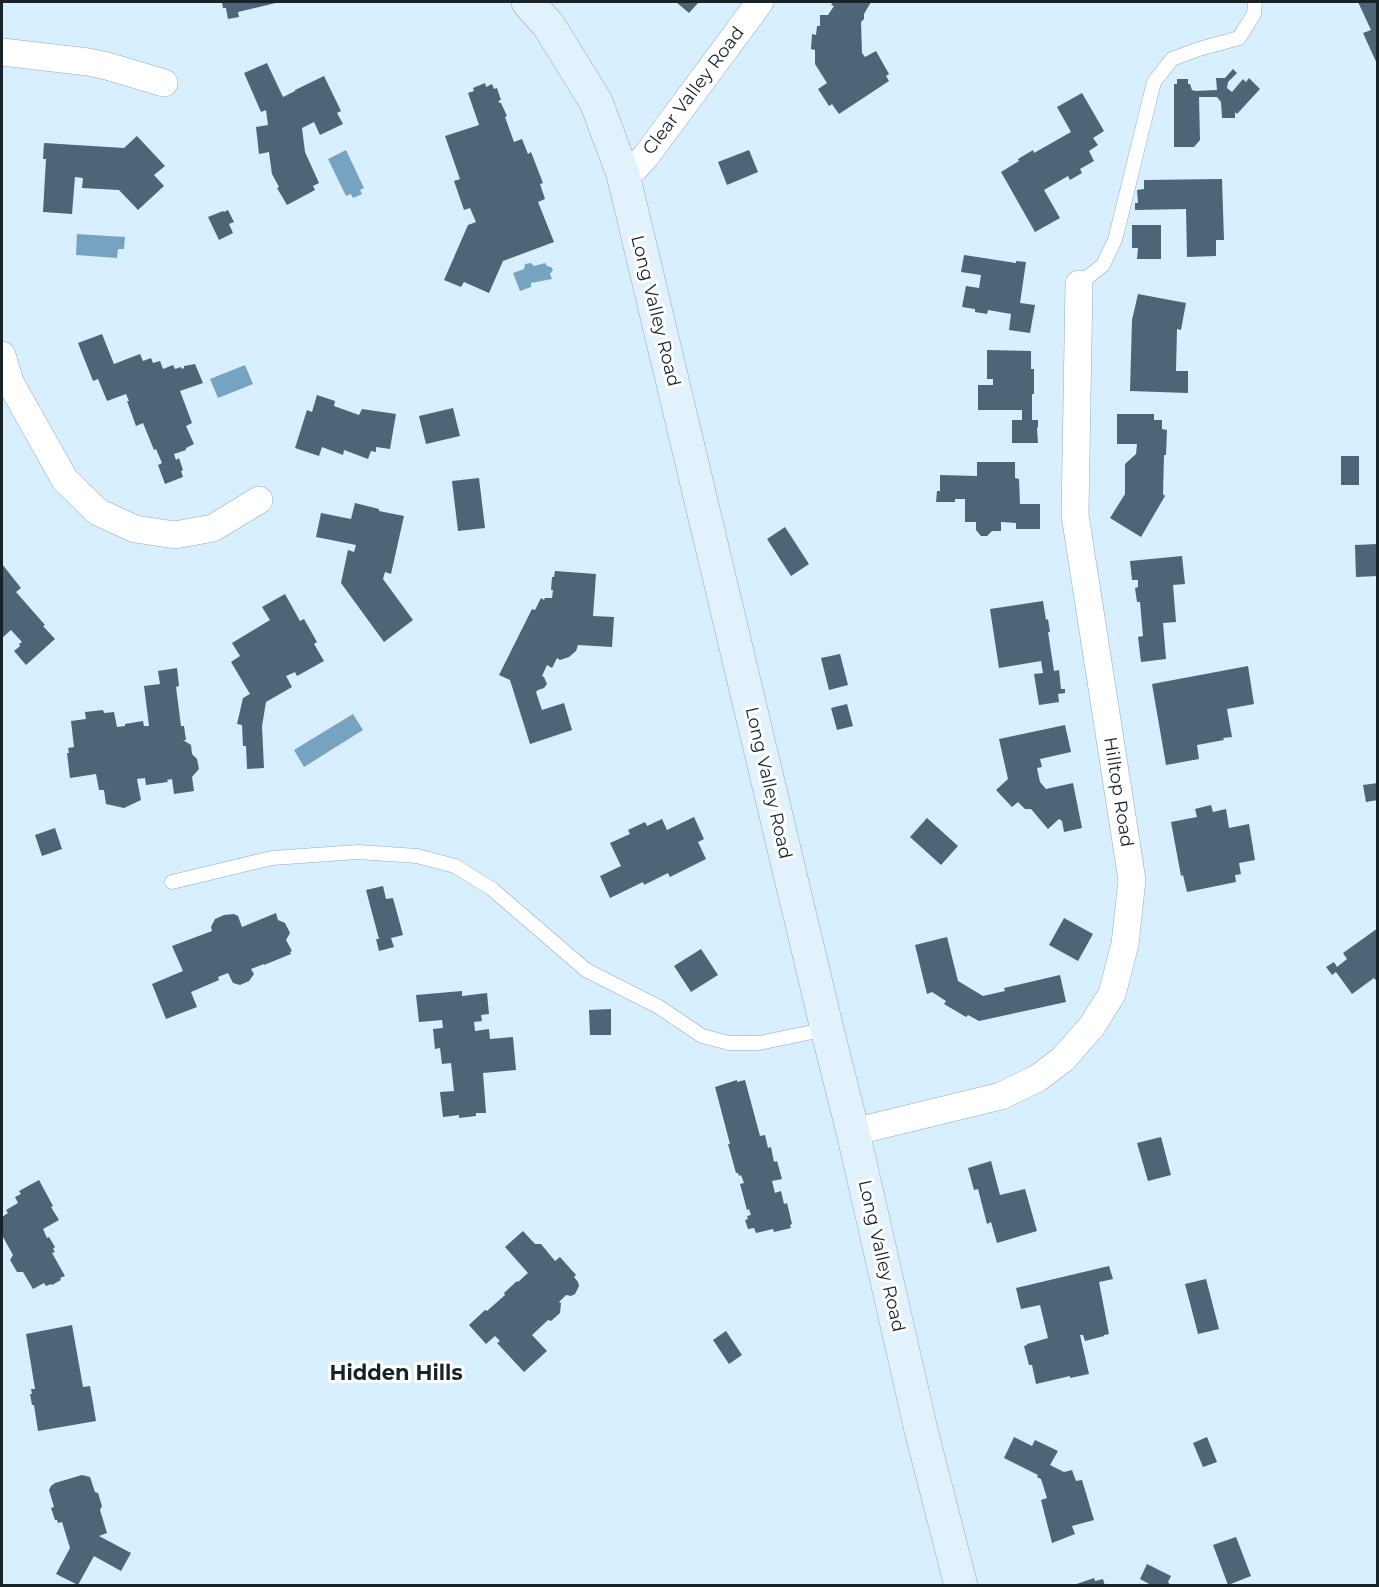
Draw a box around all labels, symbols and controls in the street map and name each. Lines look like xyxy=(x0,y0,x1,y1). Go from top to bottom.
street label: Clear Valley Road xyxy=(639,23,749,159)
street label: Long Valley Road xyxy=(626,233,684,389)
street label: Long Valley Road xyxy=(740,705,796,861)
street label: Hilltop Road xyxy=(1099,735,1137,849)
street label: Long Valley Road xyxy=(853,1178,909,1334)
district label: Hidden Hills xyxy=(329,1361,463,1387)

